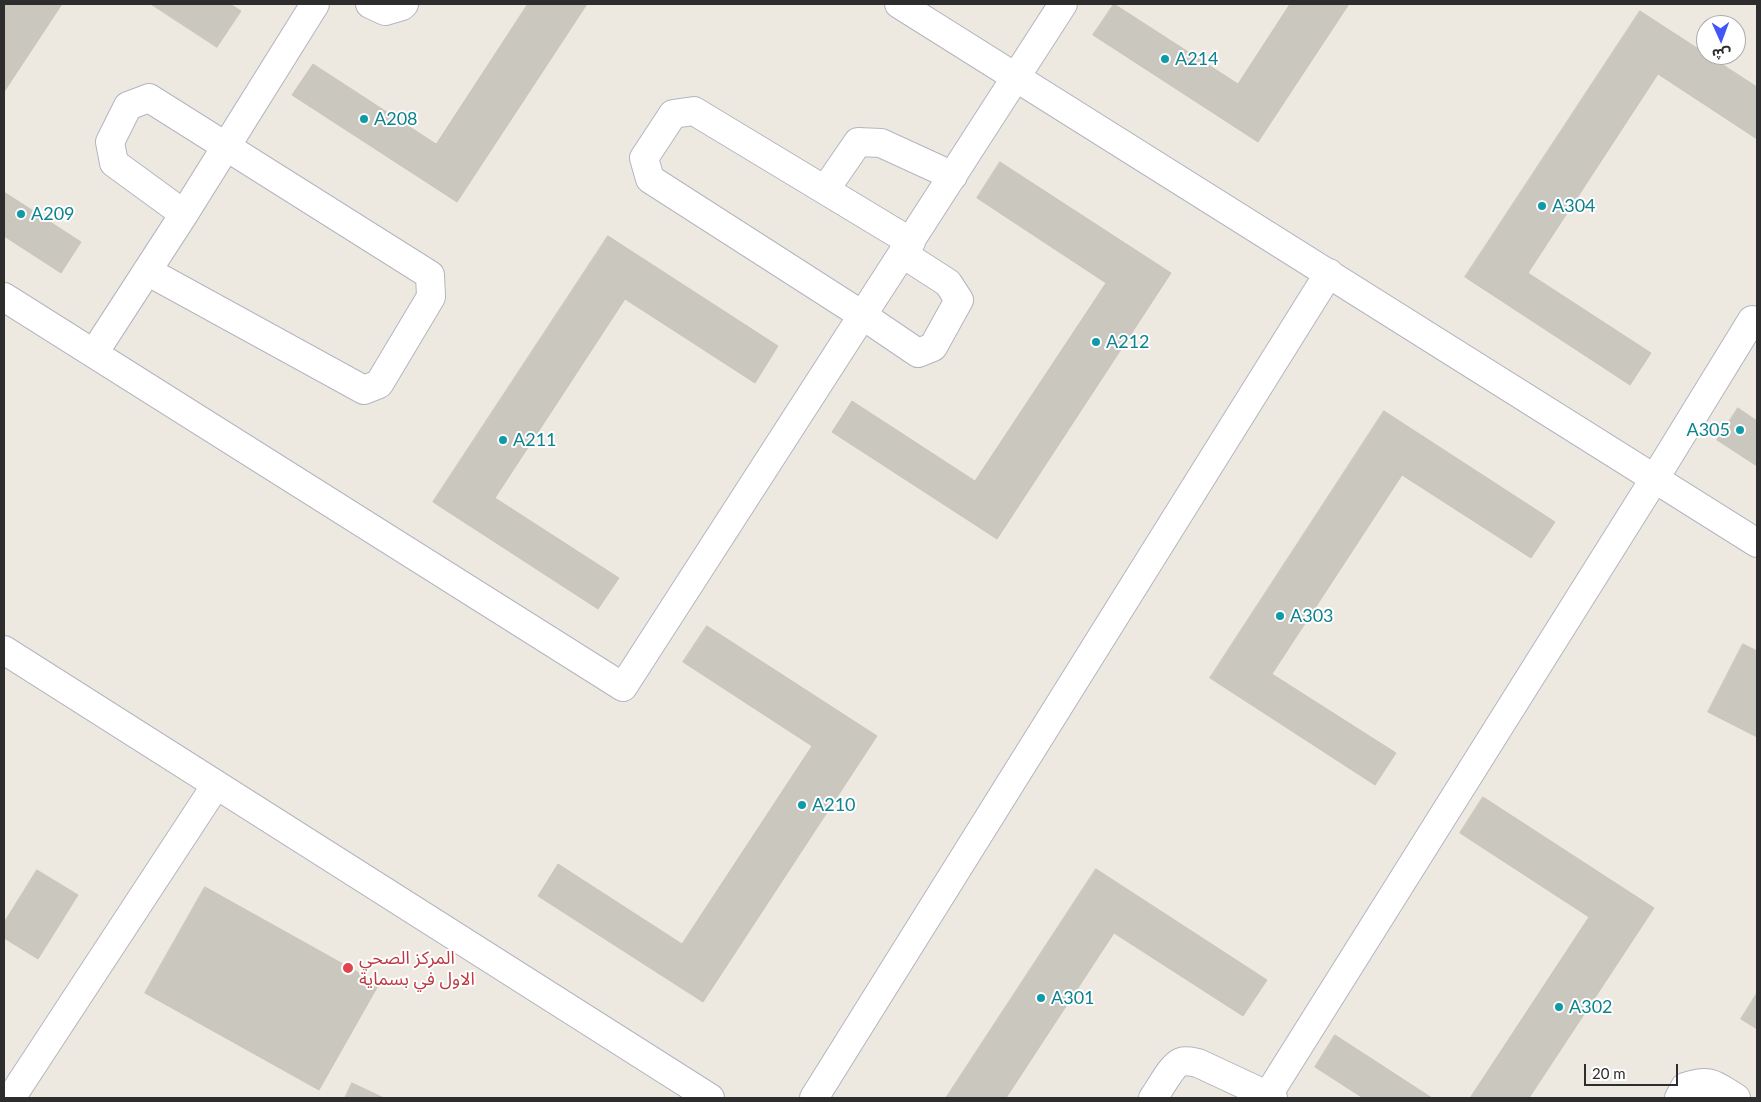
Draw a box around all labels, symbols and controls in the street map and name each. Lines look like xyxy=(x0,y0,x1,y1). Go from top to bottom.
north arrow xyxy=(1696,15,1746,65)
text: ش xyxy=(1712,46,1731,63)
place label: A214 xyxy=(1175,48,1219,70)
marker: A214 xyxy=(1159,53,1171,65)
place label: A208 xyxy=(374,108,418,130)
marker: A208 xyxy=(358,113,370,125)
place label: A304 xyxy=(1552,195,1596,217)
marker: A304 xyxy=(1536,200,1548,212)
place label: A209 xyxy=(31,203,75,225)
marker: A209 xyxy=(15,208,27,220)
place label: A212 xyxy=(1106,331,1150,353)
marker: A212 xyxy=(1090,336,1102,348)
place label: A305 xyxy=(1686,419,1730,441)
marker: A305 xyxy=(1734,424,1746,436)
place label: A211 xyxy=(513,429,557,451)
marker: A211 xyxy=(497,434,509,446)
place label: A303 xyxy=(1290,605,1334,627)
marker: A303 xyxy=(1274,610,1286,622)
place label: A210 xyxy=(812,794,856,816)
marker: A210 xyxy=(796,799,808,811)
place label: المركز الصحي الاول في بسماية xyxy=(359,947,475,990)
marker: المركز الصحي الاول في بسماية xyxy=(341,961,355,975)
place label: A301 xyxy=(1051,987,1095,1009)
marker: A301 xyxy=(1035,992,1047,1004)
place label: A302 xyxy=(1569,996,1613,1018)
marker: A302 xyxy=(1553,1001,1565,1013)
scale bar xyxy=(1586,1054,1680,1086)
text: 20 m xyxy=(1592,1064,1626,1082)

